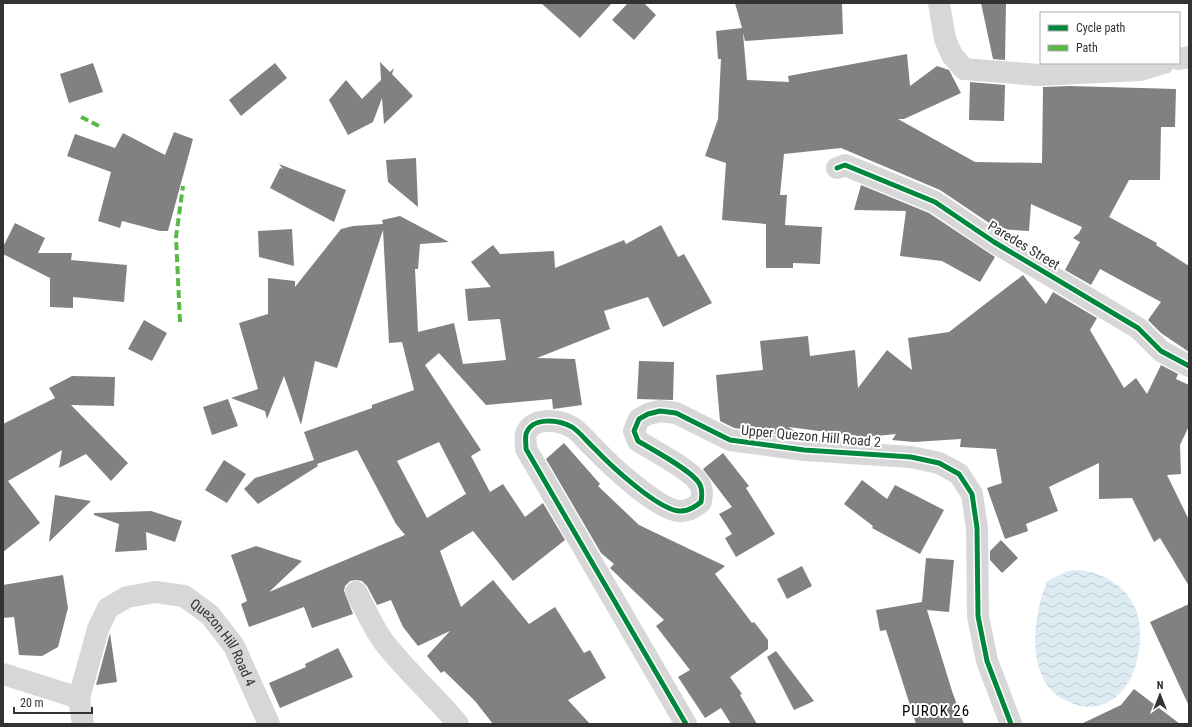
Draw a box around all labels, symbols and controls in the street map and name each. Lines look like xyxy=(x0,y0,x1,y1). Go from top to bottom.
legend xyxy=(1040,12,1180,64)
text: Cycle path xyxy=(1076,21,1126,35)
text: Path xyxy=(1076,41,1098,55)
street label: Paredes Street xyxy=(985,217,1063,273)
street label: Upper Quezon Hill Road 2 xyxy=(740,422,882,450)
street label: Quezon Hill Road 4 xyxy=(187,595,259,689)
north arrow xyxy=(1140,675,1180,715)
text: N xyxy=(1157,679,1164,692)
scale bar xyxy=(14,689,92,715)
text: 20 m xyxy=(20,696,44,710)
district label: PUROK 26 xyxy=(902,702,970,720)

